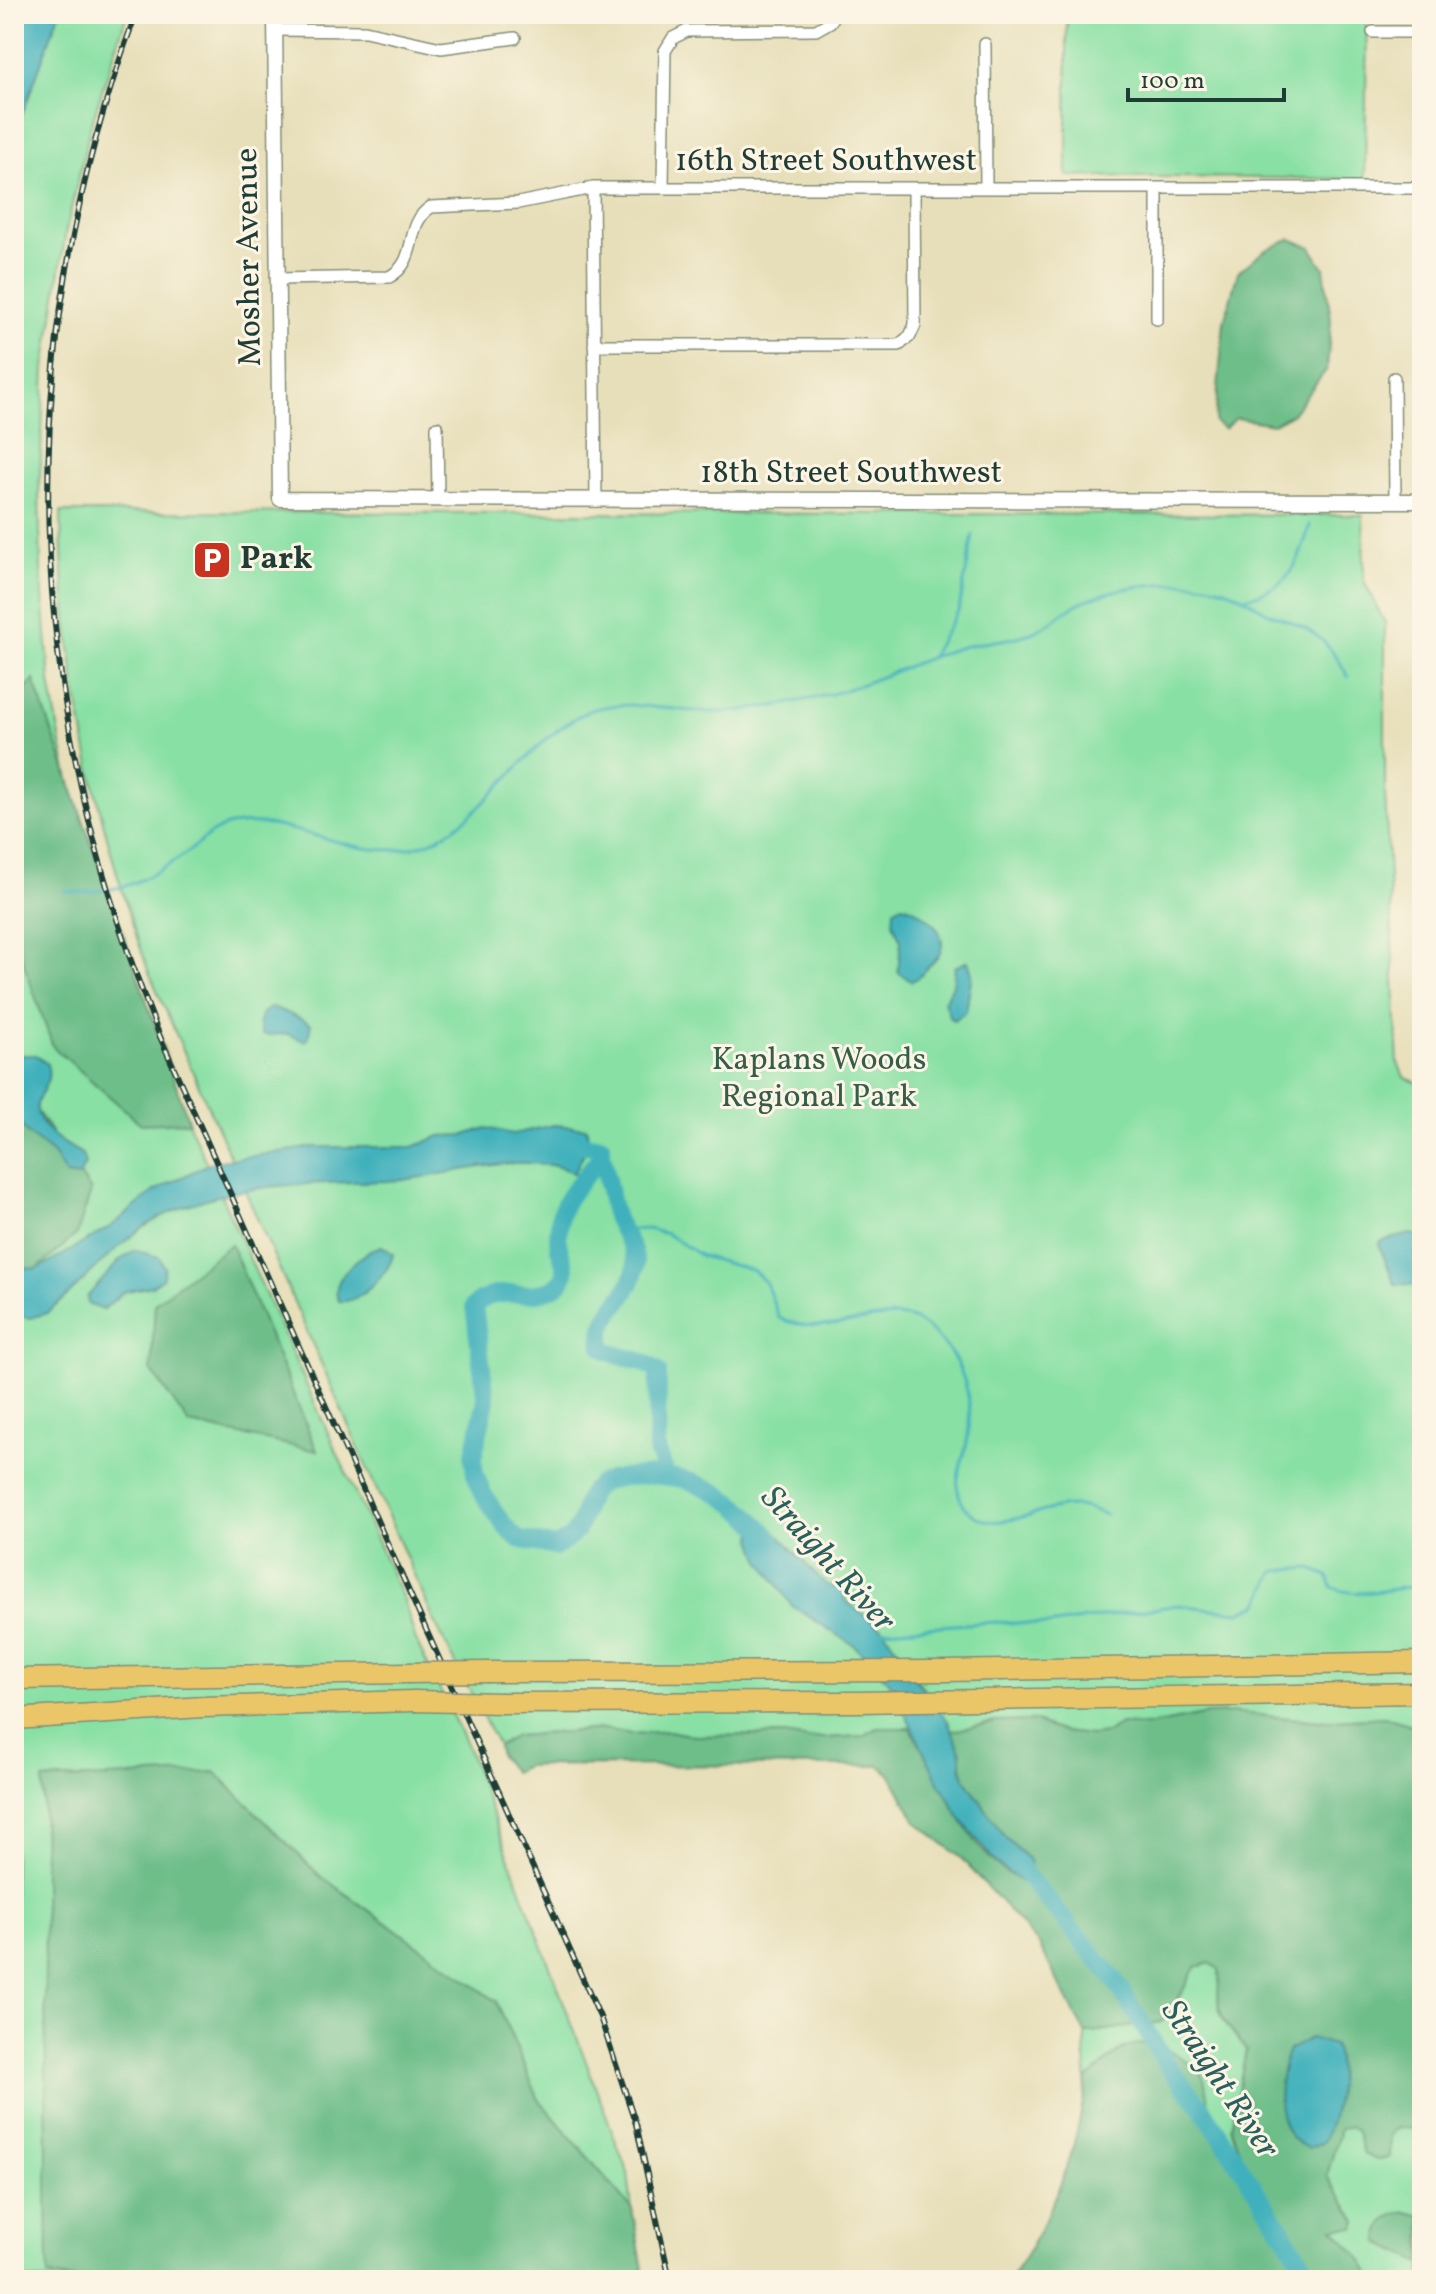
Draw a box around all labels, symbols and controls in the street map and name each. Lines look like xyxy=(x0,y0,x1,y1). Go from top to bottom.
scale bar xyxy=(1128,52,1284,102)
text: 100 m xyxy=(1140,65,1205,99)
street label: 16th Street Southwest xyxy=(675,140,977,184)
street label: Mosher Avenue xyxy=(226,147,274,367)
street label: 18th Street Southwest xyxy=(700,452,1002,496)
place label: Park xyxy=(240,538,313,582)
parking icon: Park xyxy=(191,539,233,581)
park label: Kaplans Woods Regional Park xyxy=(712,1039,926,1120)
water label: Straight River xyxy=(749,1477,906,1644)
water label: Straight River xyxy=(1149,1991,1290,2169)

